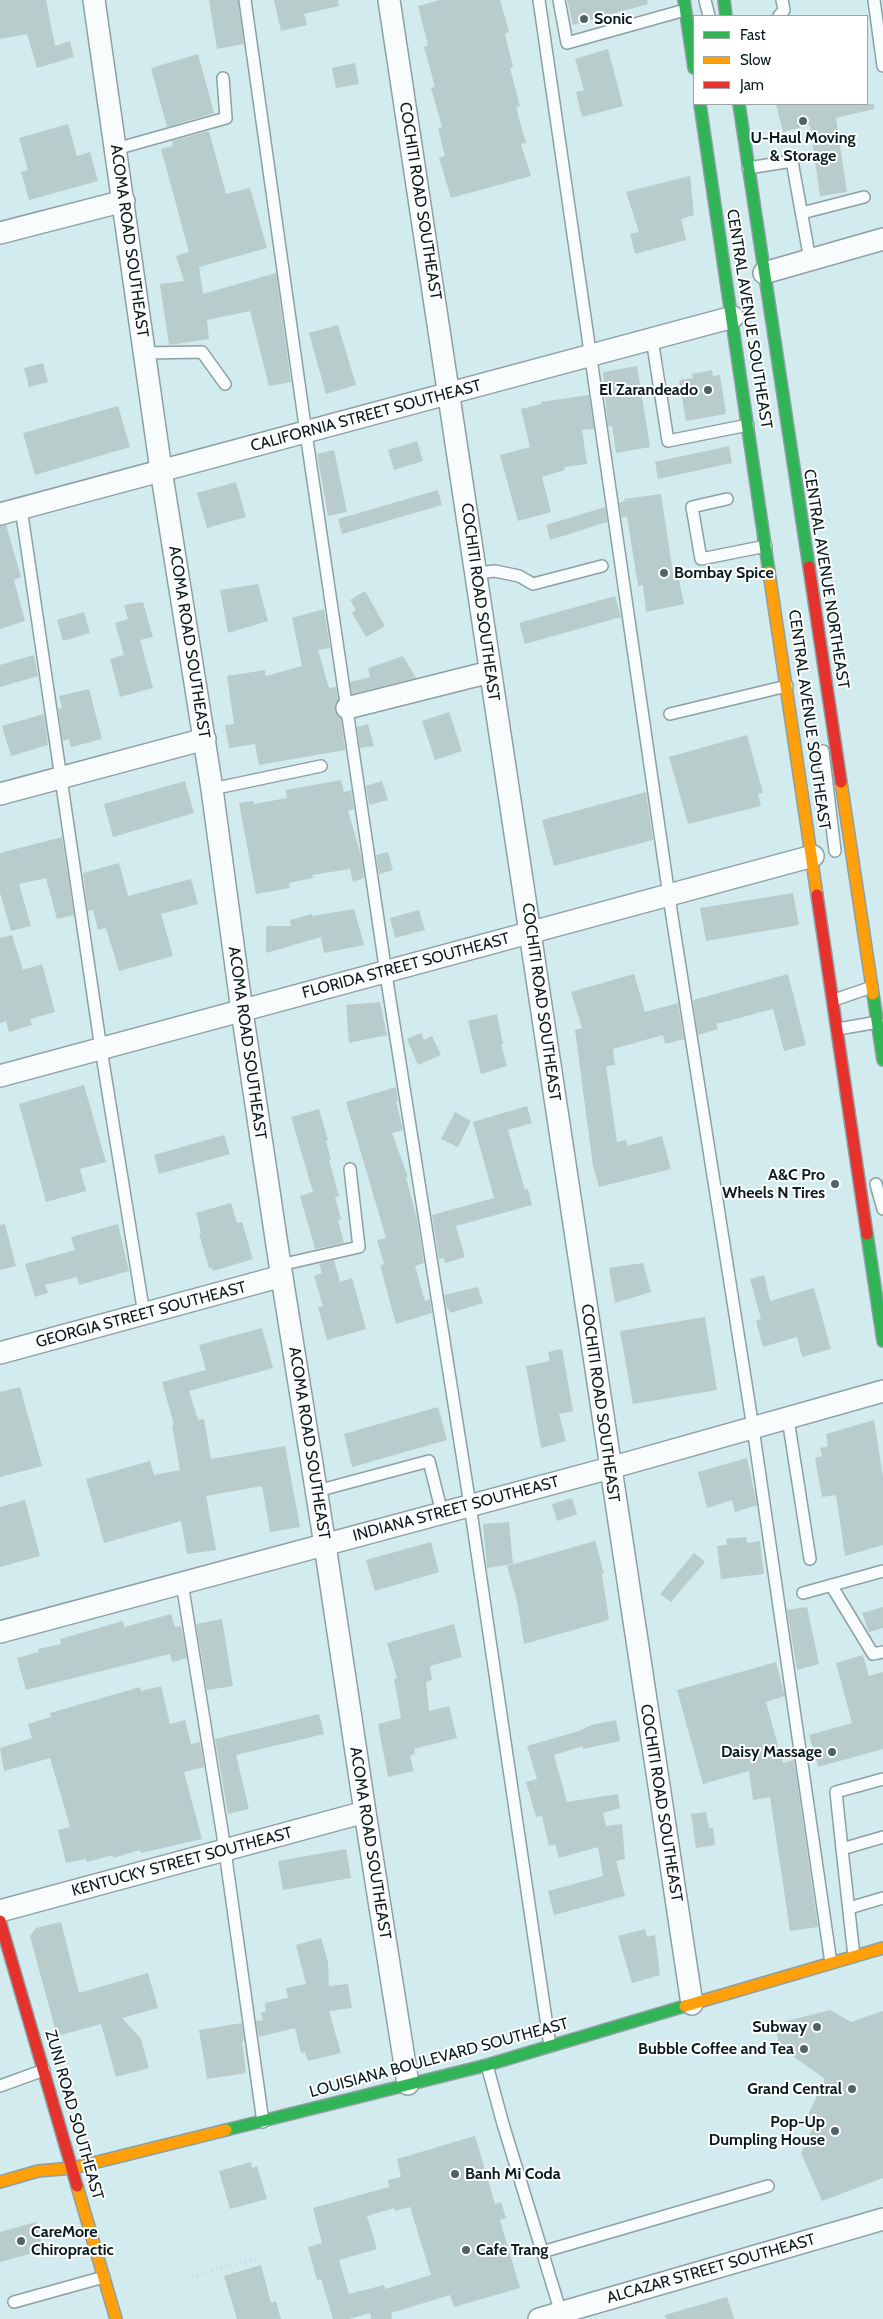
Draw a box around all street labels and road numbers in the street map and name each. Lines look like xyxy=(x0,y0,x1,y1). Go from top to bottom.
street label: COCHITI ROAD SOUTHEAST xyxy=(395,101,445,301)
street label: ACOMA ROAD SOUTHEAST xyxy=(106,143,152,339)
street label: CENTRAL AVENUE SOUTHEAST xyxy=(722,208,776,430)
street label: CALIFORNIA STREET SOUTHEAST xyxy=(249,376,483,456)
street label: CENTRAL AVENUE NORTHEAST xyxy=(799,468,853,690)
street label: COCHITI ROAD SOUTHEAST xyxy=(457,502,503,702)
street label: ACOMA ROAD SOUTHEAST xyxy=(164,544,214,740)
street label: CENTRAL AVENUE SOUTHEAST xyxy=(784,609,834,831)
street label: COCHITI ROAD SOUTHEAST xyxy=(518,902,564,1102)
street label: FLORIDA STREET SOUTHEAST xyxy=(300,929,512,1003)
street label: ACOMA ROAD SOUTHEAST xyxy=(224,945,270,1141)
street label: GEORGIA STREET SOUTHEAST xyxy=(34,1278,248,1352)
street label: COCHITI ROAD SOUTHEAST xyxy=(577,1303,623,1503)
street label: ACOMA ROAD SOUTHEAST xyxy=(284,1345,334,1541)
street label: INDIANA STREET SOUTHEAST xyxy=(351,1472,561,1546)
street label: COCHITI ROAD SOUTHEAST xyxy=(636,1703,686,1903)
street label: ACOMA ROAD SOUTHEAST xyxy=(345,1745,395,1941)
street label: KENTUCKY STREET SOUTHEAST xyxy=(69,1823,295,1901)
street label: LOUISIANA BOULEVARD SOUTHEAST xyxy=(307,2014,571,2102)
street label: ZUNI ROAD SOUTHEAST xyxy=(41,2028,107,2202)
street label: ALCAZAR STREET SOUTHEAST xyxy=(604,2230,818,2308)

